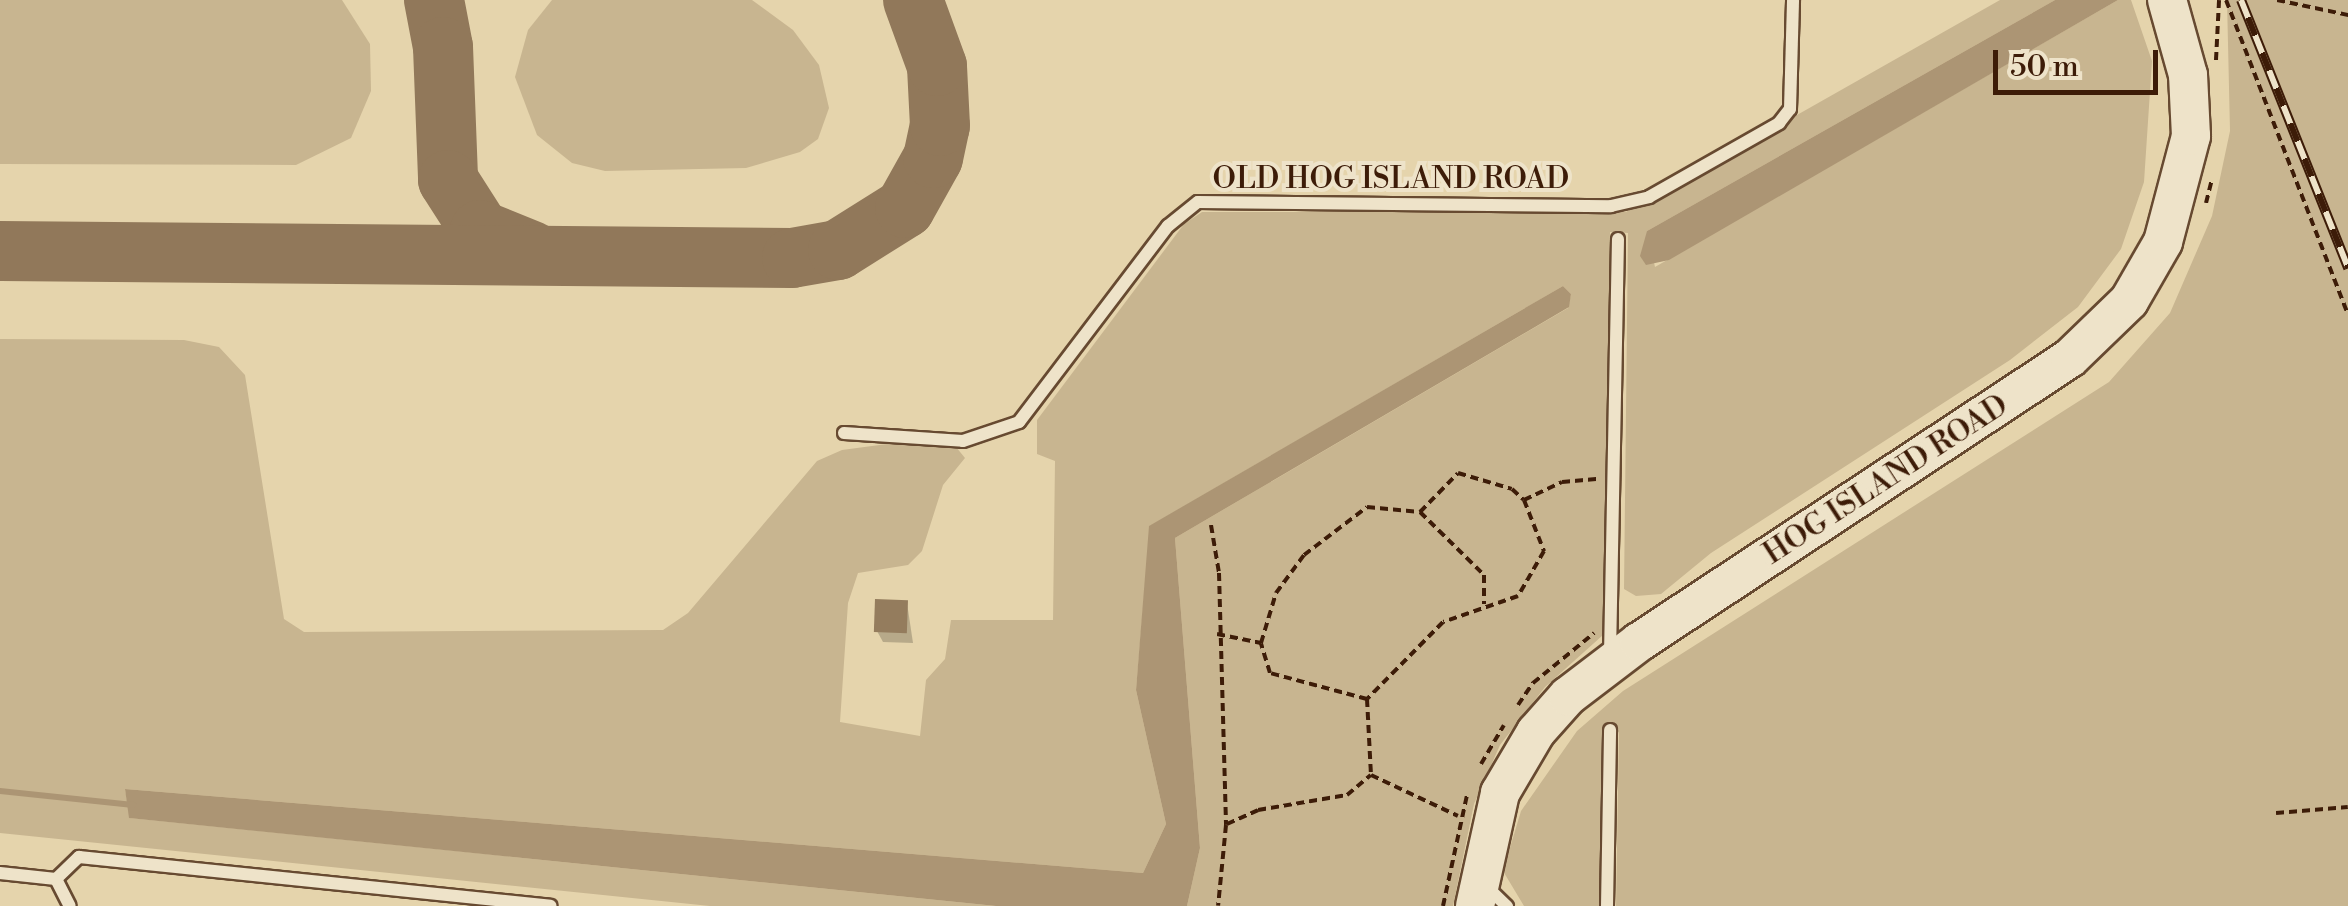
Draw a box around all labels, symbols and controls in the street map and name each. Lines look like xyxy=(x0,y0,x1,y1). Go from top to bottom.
scale bar xyxy=(1998,30,2163,92)
text: 50 m xyxy=(2010,48,2079,86)
street label: OLD HOG ISLAND ROAD xyxy=(1213,161,1569,197)
street label: HOG ISLAND ROAD xyxy=(1757,388,2015,572)

